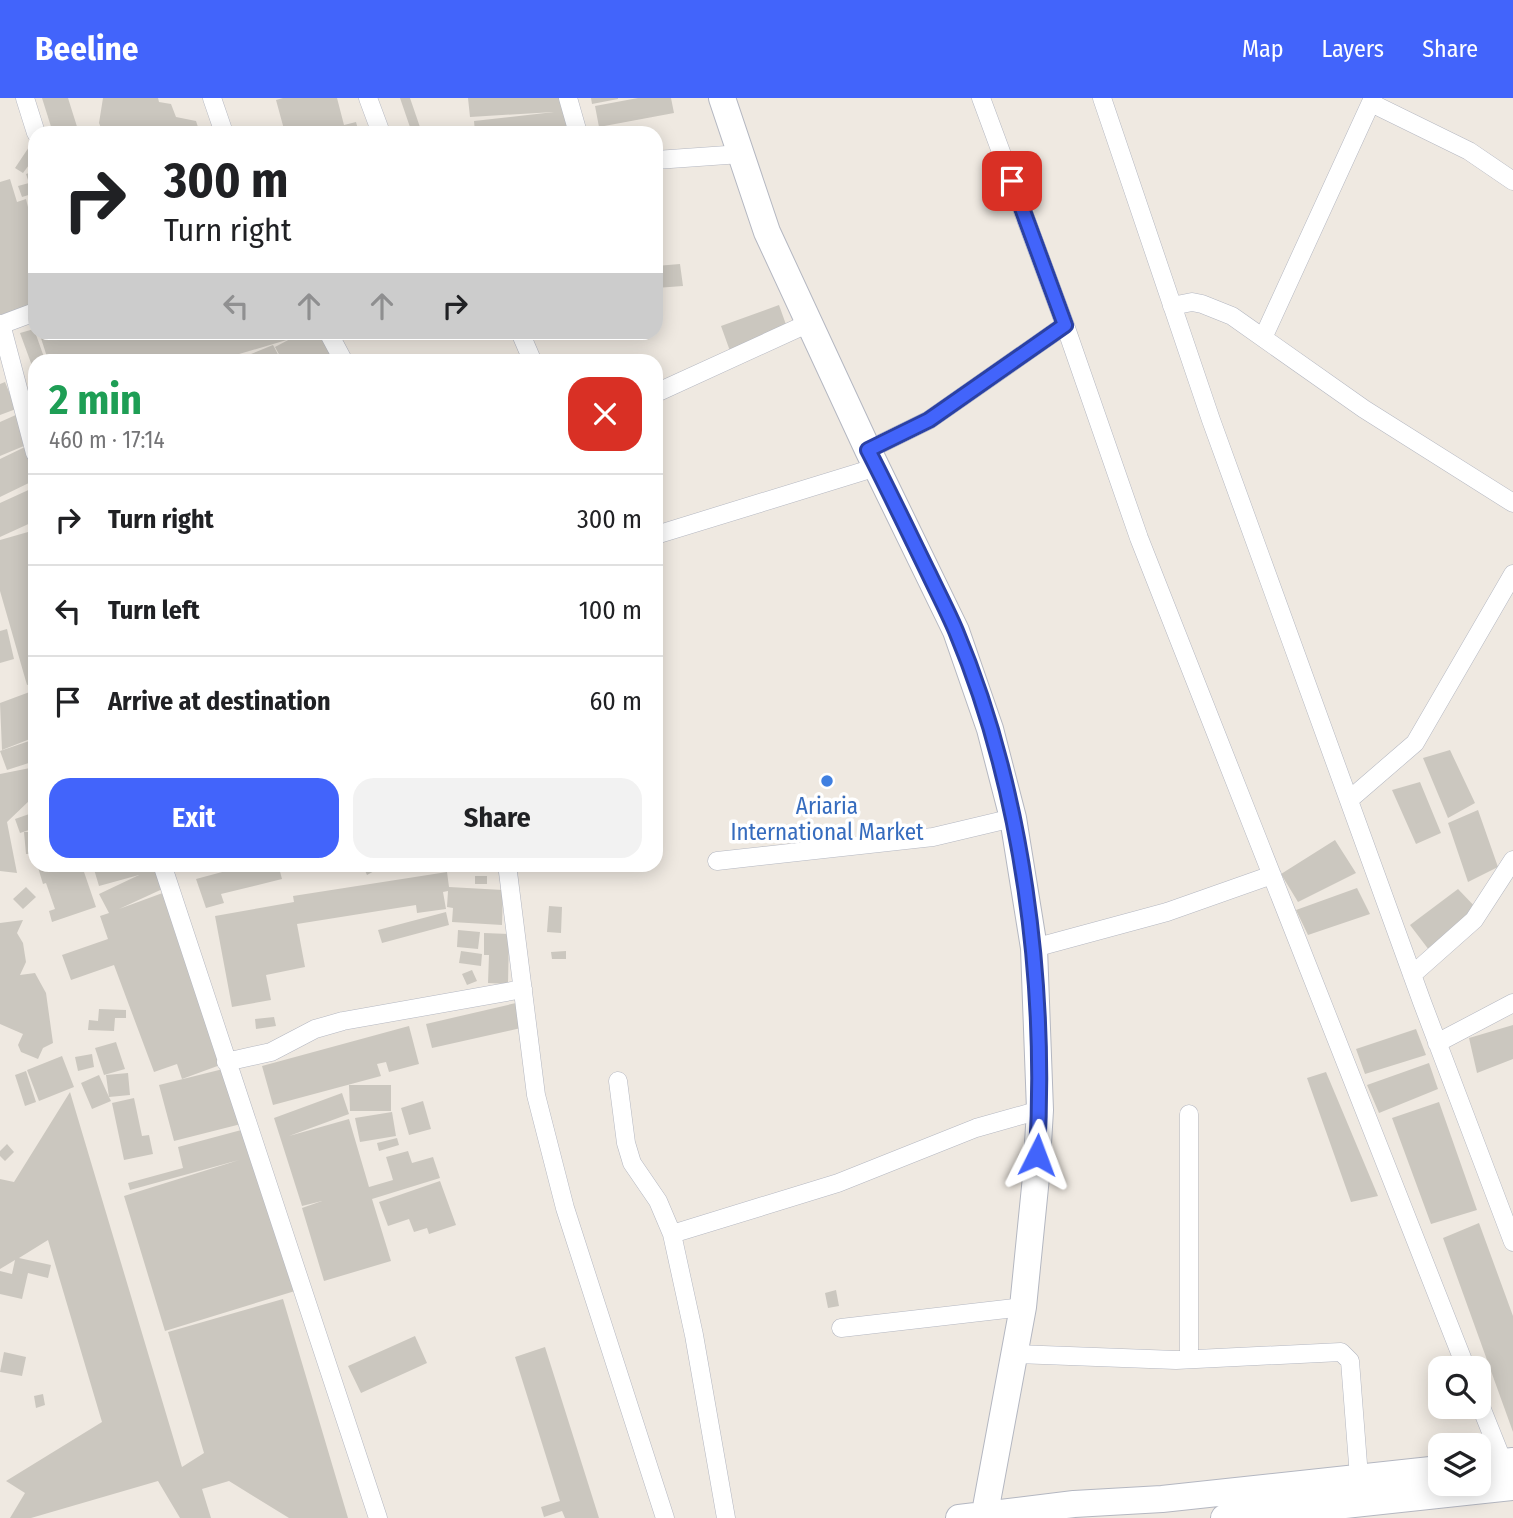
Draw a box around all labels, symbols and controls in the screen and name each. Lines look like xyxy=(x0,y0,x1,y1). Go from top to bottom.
text: Beeline xyxy=(35,29,139,69)
text: Map xyxy=(1242,35,1284,63)
text: Layers xyxy=(1322,35,1384,63)
text: Share xyxy=(1422,35,1478,63)
text: 300 m xyxy=(164,151,288,210)
pin xyxy=(982,151,1042,211)
icon: right xyxy=(49,154,140,245)
icon: arrive xyxy=(993,162,1031,200)
text: Turn right xyxy=(164,211,291,249)
icon: left xyxy=(217,287,255,325)
icon: ahead xyxy=(290,287,328,325)
icon: ahead xyxy=(363,287,401,325)
icon: right xyxy=(436,287,474,325)
text: 2 min xyxy=(49,375,142,425)
button: close xyxy=(568,377,642,451)
text: 460 m · 17:14 xyxy=(49,426,165,454)
icon: right xyxy=(49,501,87,539)
text: Turn right xyxy=(108,504,214,535)
text: 300 m xyxy=(577,504,642,535)
icon: left xyxy=(49,592,87,630)
text: Turn left xyxy=(108,595,200,626)
text: 100 m xyxy=(579,595,642,626)
icon: arrive xyxy=(49,683,87,721)
text: Arrive at destination xyxy=(108,686,331,717)
text: 60 m xyxy=(589,686,642,717)
marker: Ariaria International Market xyxy=(819,773,835,789)
button: Exit xyxy=(49,778,339,858)
button: Share xyxy=(353,778,642,858)
place label: Ariaria International Market xyxy=(730,792,924,846)
position arrow xyxy=(1000,1118,1074,1192)
map controls xyxy=(1428,1356,1491,1496)
button: search xyxy=(1428,1356,1491,1419)
button: layers xyxy=(1428,1433,1491,1496)

